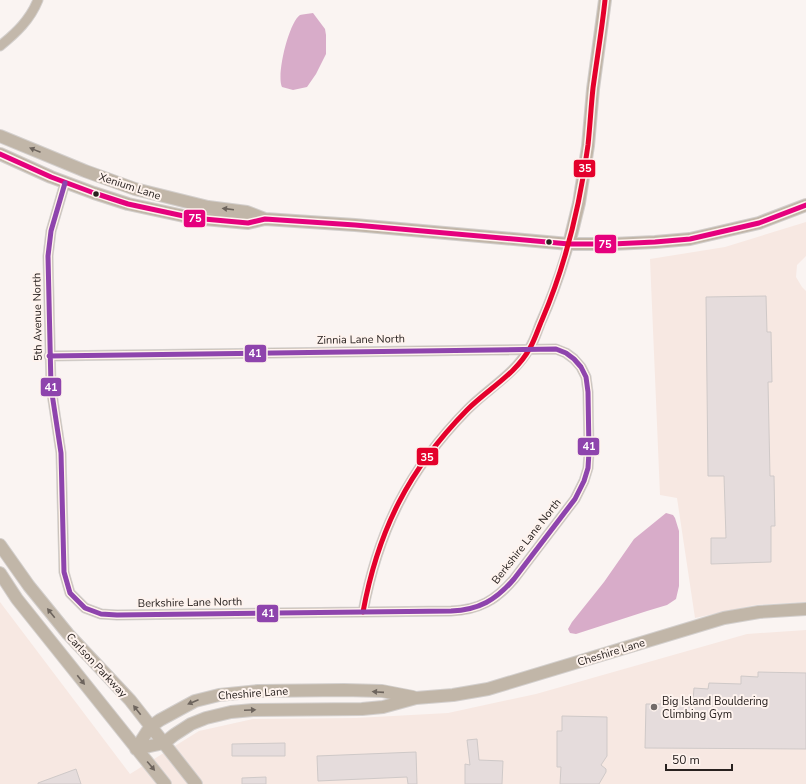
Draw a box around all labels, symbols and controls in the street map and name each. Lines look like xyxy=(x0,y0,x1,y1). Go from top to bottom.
one-way arrow xyxy=(29,147,40,153)
line badge: 35 xyxy=(573,159,596,178)
text: 35 xyxy=(578,161,592,176)
street label: Xenium Lane xyxy=(97,169,163,204)
unlabelled marker xyxy=(91,189,101,199)
one-way arrow xyxy=(222,206,234,212)
line badge: 75 xyxy=(183,209,206,228)
text: 75 xyxy=(188,211,202,226)
line badge: 75 xyxy=(594,234,617,254)
unlabelled marker xyxy=(544,237,554,247)
text: 75 xyxy=(598,237,612,252)
street label: 5th Avenue North xyxy=(29,273,46,361)
street label: Zinnia Lane North xyxy=(317,331,405,348)
line badge: 41 xyxy=(244,344,267,363)
text: 41 xyxy=(248,346,262,361)
line badge: 41 xyxy=(40,377,62,397)
text: 41 xyxy=(44,380,58,395)
line badge: 41 xyxy=(577,437,600,456)
text: 41 xyxy=(582,439,596,454)
line badge: 35 xyxy=(416,447,439,466)
text: 35 xyxy=(420,450,434,465)
street label: Berkshire Lane North xyxy=(488,495,564,587)
street label: Berkshire Lane North xyxy=(138,594,242,611)
line badge: 41 xyxy=(256,604,279,623)
text: 41 xyxy=(261,606,275,621)
one-way arrow xyxy=(46,607,55,618)
street label: Carlson Parkway xyxy=(63,630,131,701)
street label: Cheshire Lane xyxy=(575,635,647,670)
one-way arrow xyxy=(77,674,86,685)
street label: Cheshire Lane xyxy=(218,684,289,703)
one-way arrow xyxy=(372,688,384,695)
place label: Big Island Bouldering Climbing Gym xyxy=(662,694,768,722)
one-way arrow xyxy=(187,700,199,706)
marker: Big Island Bouldering Climbing Gym xyxy=(649,702,659,712)
one-way arrow xyxy=(133,704,141,715)
one-way arrow xyxy=(244,707,256,714)
scale bar xyxy=(666,746,732,772)
text: 50 m xyxy=(672,752,700,768)
one-way arrow xyxy=(146,761,155,772)

